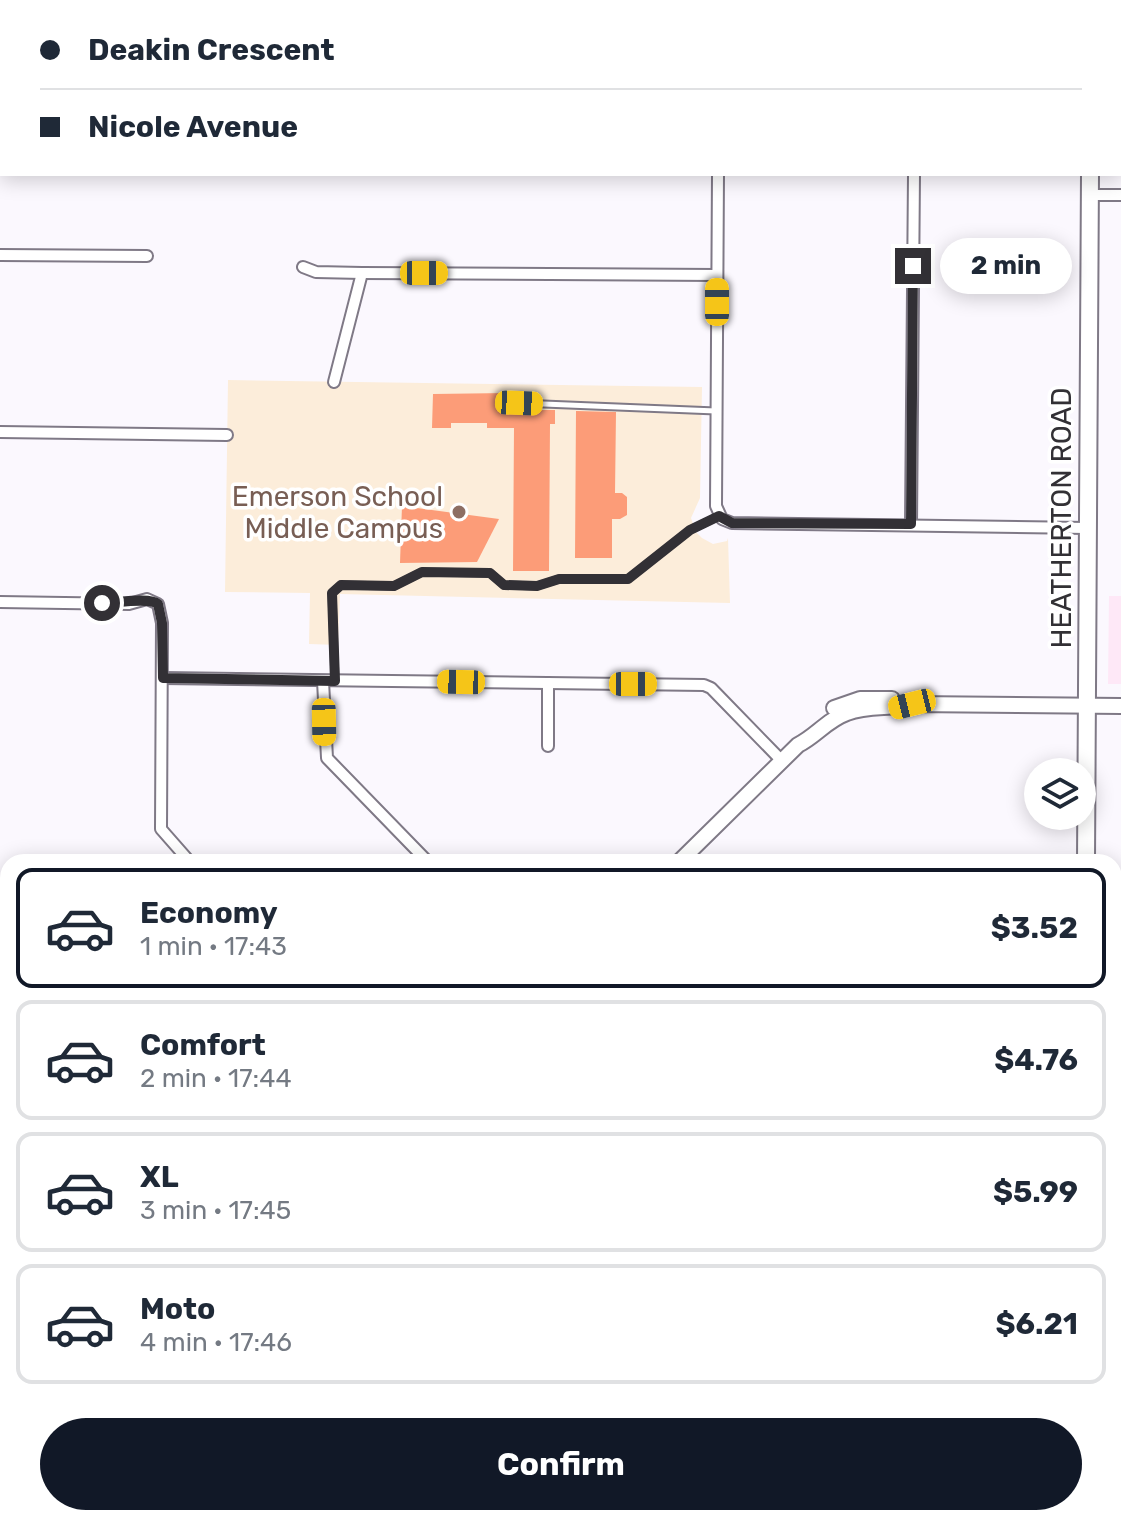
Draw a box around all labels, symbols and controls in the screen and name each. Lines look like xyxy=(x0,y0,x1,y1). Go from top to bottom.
text: Deakin Crescent xyxy=(88,32,334,68)
text: Nicole Avenue xyxy=(88,109,298,145)
callout: 2 min xyxy=(941,238,1073,294)
route end xyxy=(895,248,931,284)
text: 2 min xyxy=(971,250,1041,281)
car xyxy=(400,261,448,285)
car xyxy=(705,278,729,326)
street label: HEATHERTON ROAD xyxy=(1045,388,1078,648)
car xyxy=(495,390,543,416)
place label: Emerson School Middle Campus xyxy=(232,480,443,545)
marker: Emerson School Middle Campus xyxy=(450,503,468,521)
route start xyxy=(84,585,120,621)
car xyxy=(437,670,485,694)
car xyxy=(609,672,657,696)
car xyxy=(886,687,938,721)
car xyxy=(312,698,336,746)
map controls xyxy=(1024,758,1096,830)
button: layers xyxy=(1024,758,1096,830)
icon: car xyxy=(44,892,116,964)
text: Economy xyxy=(140,895,278,931)
text: $3.52 xyxy=(991,910,1078,946)
text: 1 min · 17:43 xyxy=(140,931,287,962)
icon: car xyxy=(44,1024,116,1096)
text: Comfort xyxy=(140,1027,266,1063)
text: $4.76 xyxy=(994,1042,1078,1078)
text: 2 min · 17:44 xyxy=(140,1063,292,1094)
icon: car xyxy=(44,1156,116,1228)
text: XL xyxy=(140,1159,179,1195)
text: $5.99 xyxy=(993,1174,1078,1210)
text: 3 min · 17:45 xyxy=(140,1195,291,1226)
icon: car xyxy=(44,1288,116,1360)
text: Moto xyxy=(140,1291,215,1327)
text: $6.21 xyxy=(996,1306,1078,1342)
text: 4 min · 17:46 xyxy=(140,1327,292,1358)
button: Confirm xyxy=(40,1418,1082,1510)

